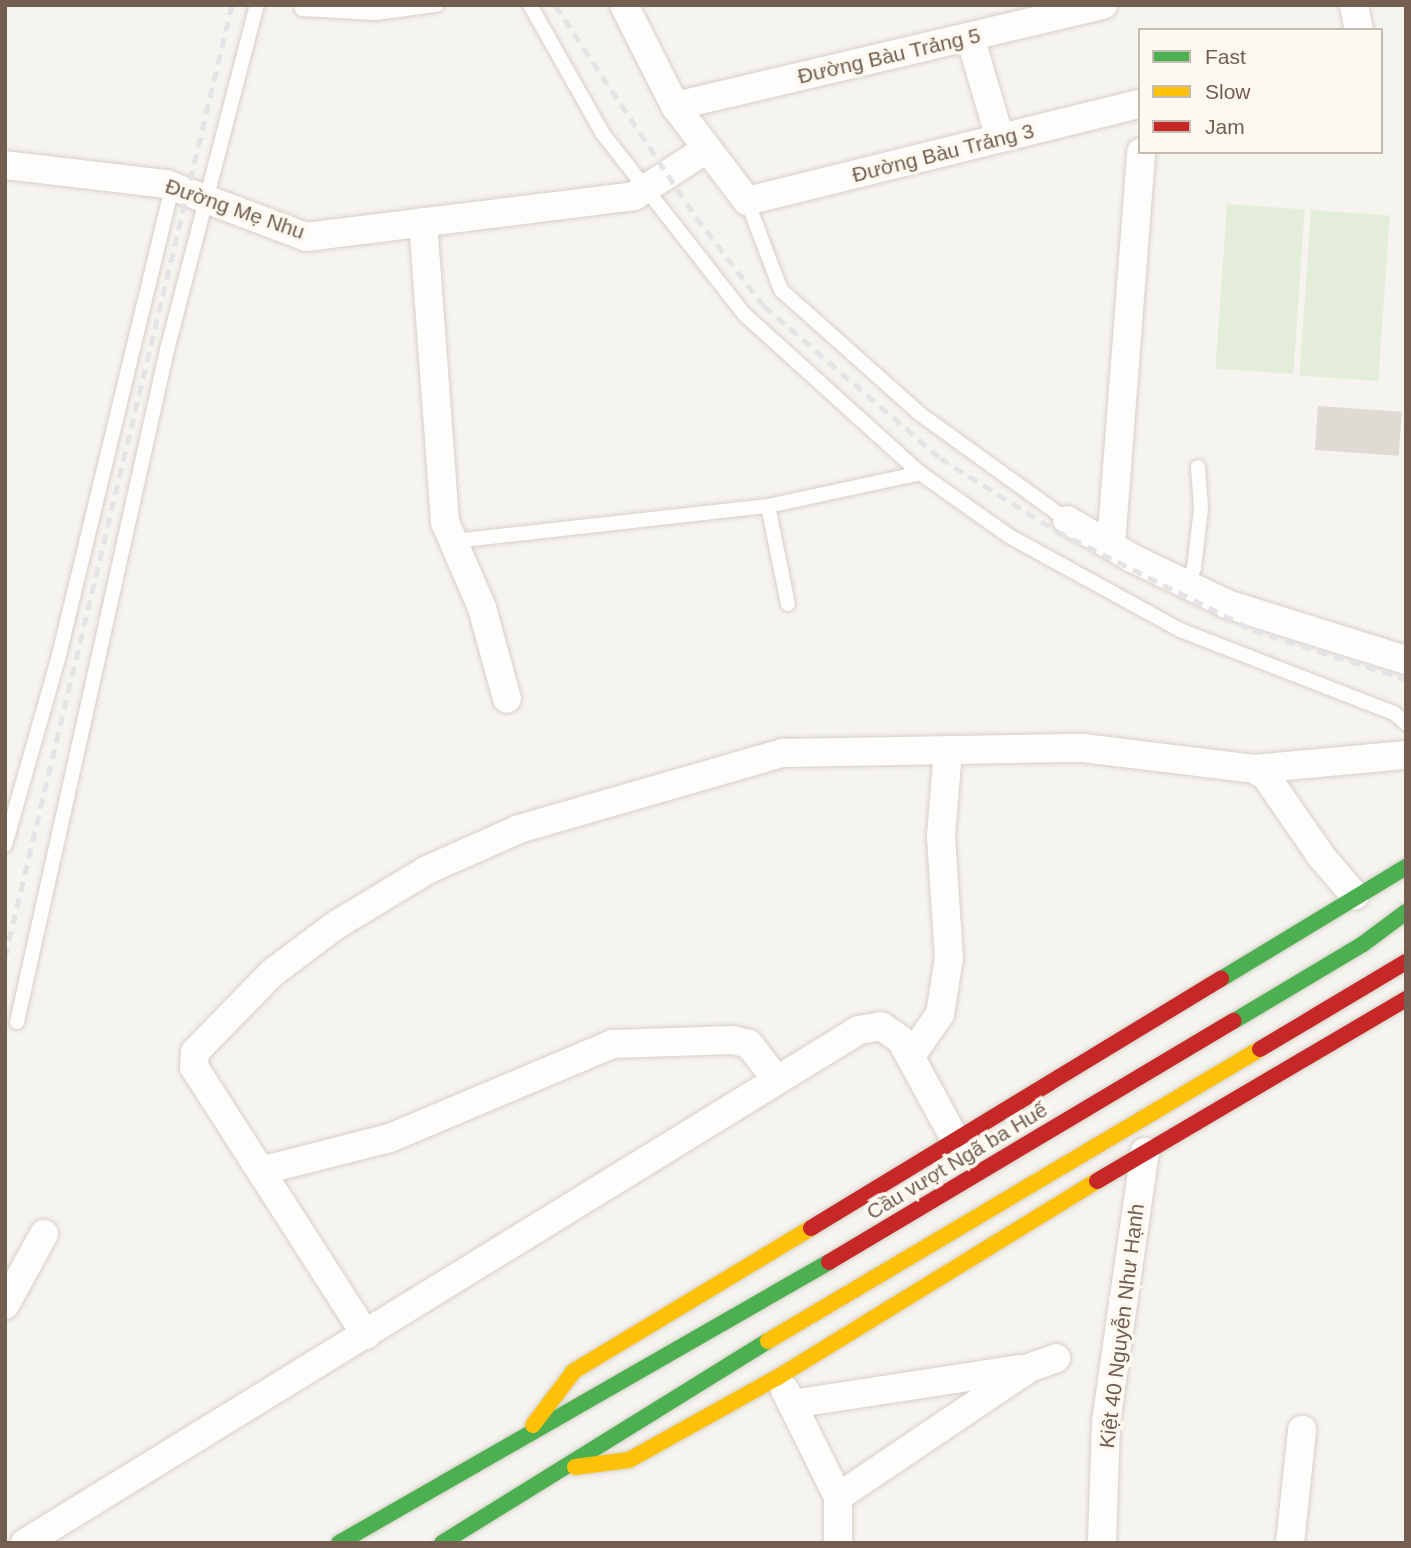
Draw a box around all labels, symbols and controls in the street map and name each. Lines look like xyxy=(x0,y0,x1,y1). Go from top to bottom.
street label: Đường Bàu Trảng 5 xyxy=(795,23,983,89)
legend xyxy=(1138,28,1383,154)
text: Fast xyxy=(1205,45,1246,68)
text: Slow xyxy=(1205,80,1251,103)
text: Jam xyxy=(1205,115,1245,138)
street label: Đường Bàu Trảng 3 xyxy=(849,118,1037,188)
street label: Đường Mẹ Nhu xyxy=(162,173,308,245)
street label: Cầu vượt Ngã ba Huế xyxy=(862,1097,1052,1225)
street label: Kiệt 40 Nguyễn Như Hạnh xyxy=(1094,1202,1150,1450)

